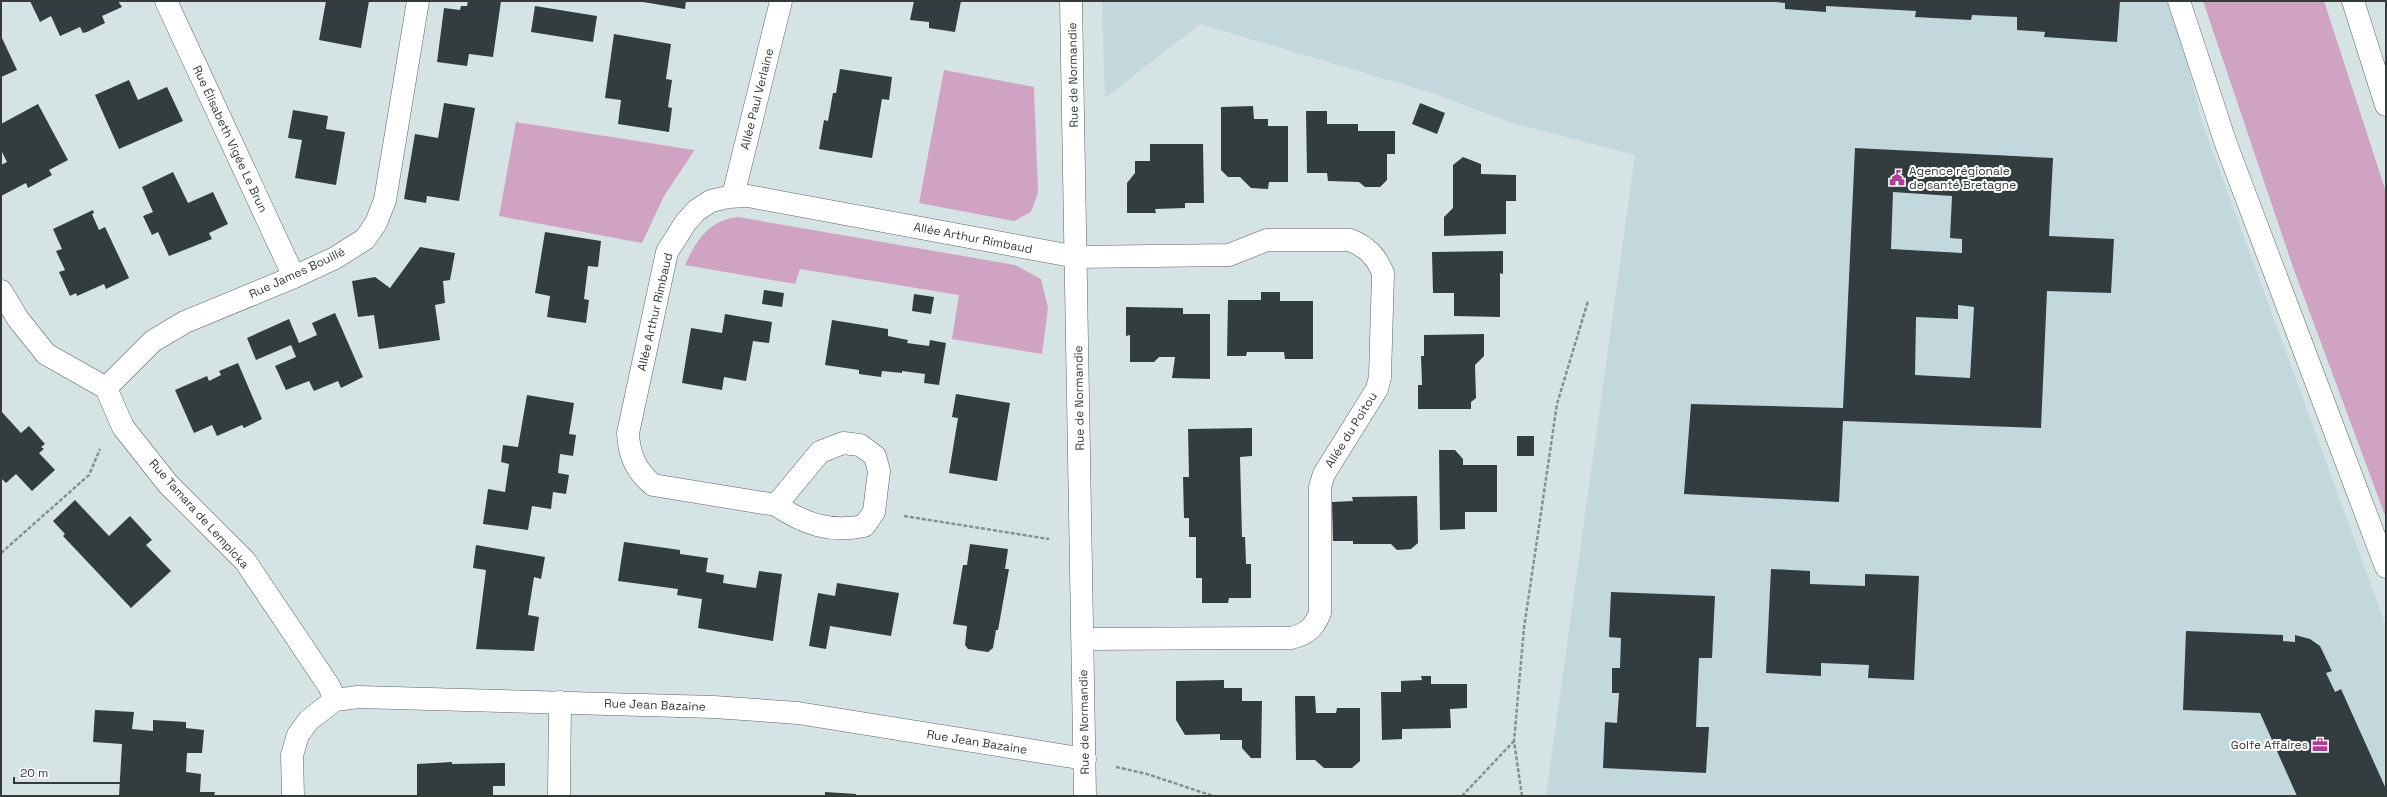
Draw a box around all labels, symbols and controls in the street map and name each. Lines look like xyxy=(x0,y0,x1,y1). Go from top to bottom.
street label: Rue de Normandie xyxy=(1064,22,1082,128)
street label: Allée Paul Verlaine xyxy=(737,47,777,151)
street label: Rue Élisabeth Vigée Le Brun xyxy=(189,63,271,215)
place label: Agence régionale de santé Bretagne xyxy=(1909,163,2016,193)
public building icon: Agence régionale de santé Bretagne xyxy=(1888,169,1906,187)
street label: Allée Arthur Rimbaud xyxy=(912,219,1034,257)
street label: Rue James Bouillé xyxy=(246,244,348,302)
street label: Allée Arthur Rimbaud xyxy=(634,251,676,373)
street label: Rue de Normandie xyxy=(1070,345,1088,451)
street label: Allée du Poitou xyxy=(1321,389,1381,471)
street label: Rue Tamara de Lempicka xyxy=(145,456,253,572)
street label: Rue de Normandie xyxy=(1075,669,1093,775)
street label: Rue Jean Bazaine xyxy=(604,695,706,715)
street label: Rue Jean Bazaine xyxy=(926,726,1028,758)
office icon: Golfe Affaires xyxy=(2311,736,2329,754)
place label: Golfe Affaires xyxy=(2231,737,2308,753)
scale bar xyxy=(14,759,129,785)
text: 20 m xyxy=(20,765,48,781)

